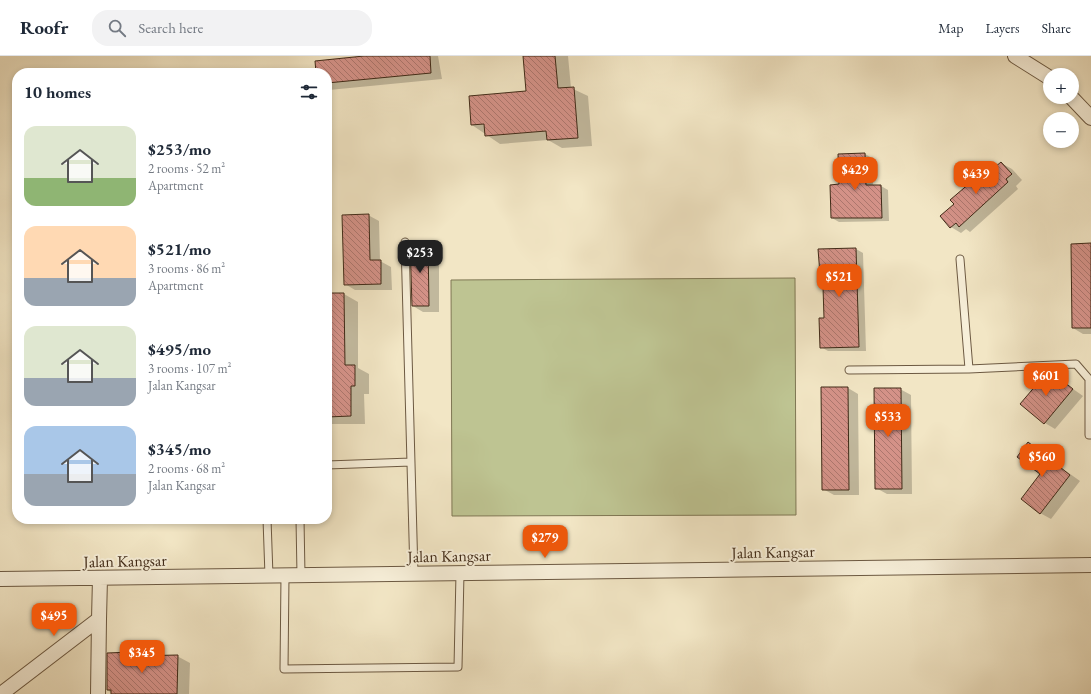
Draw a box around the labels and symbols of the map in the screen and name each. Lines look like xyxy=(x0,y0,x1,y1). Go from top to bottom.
pin: $429 xyxy=(831,157,879,191)
pin: $439 xyxy=(952,161,1000,195)
pin: $253 xyxy=(396,240,444,274)
pin: $521 xyxy=(815,264,863,298)
pin: $601 xyxy=(1022,363,1070,397)
pin: $533 xyxy=(864,404,912,438)
pin: $560 xyxy=(1018,444,1066,478)
pin: $279 xyxy=(521,525,569,559)
street label: Jalan Kangsar xyxy=(729,541,815,563)
street label: Jalan Kangsar xyxy=(405,545,491,567)
street label: Jalan Kangsar xyxy=(81,550,167,572)
pin: $495 xyxy=(30,603,78,637)
pin: $345 xyxy=(118,640,166,674)

